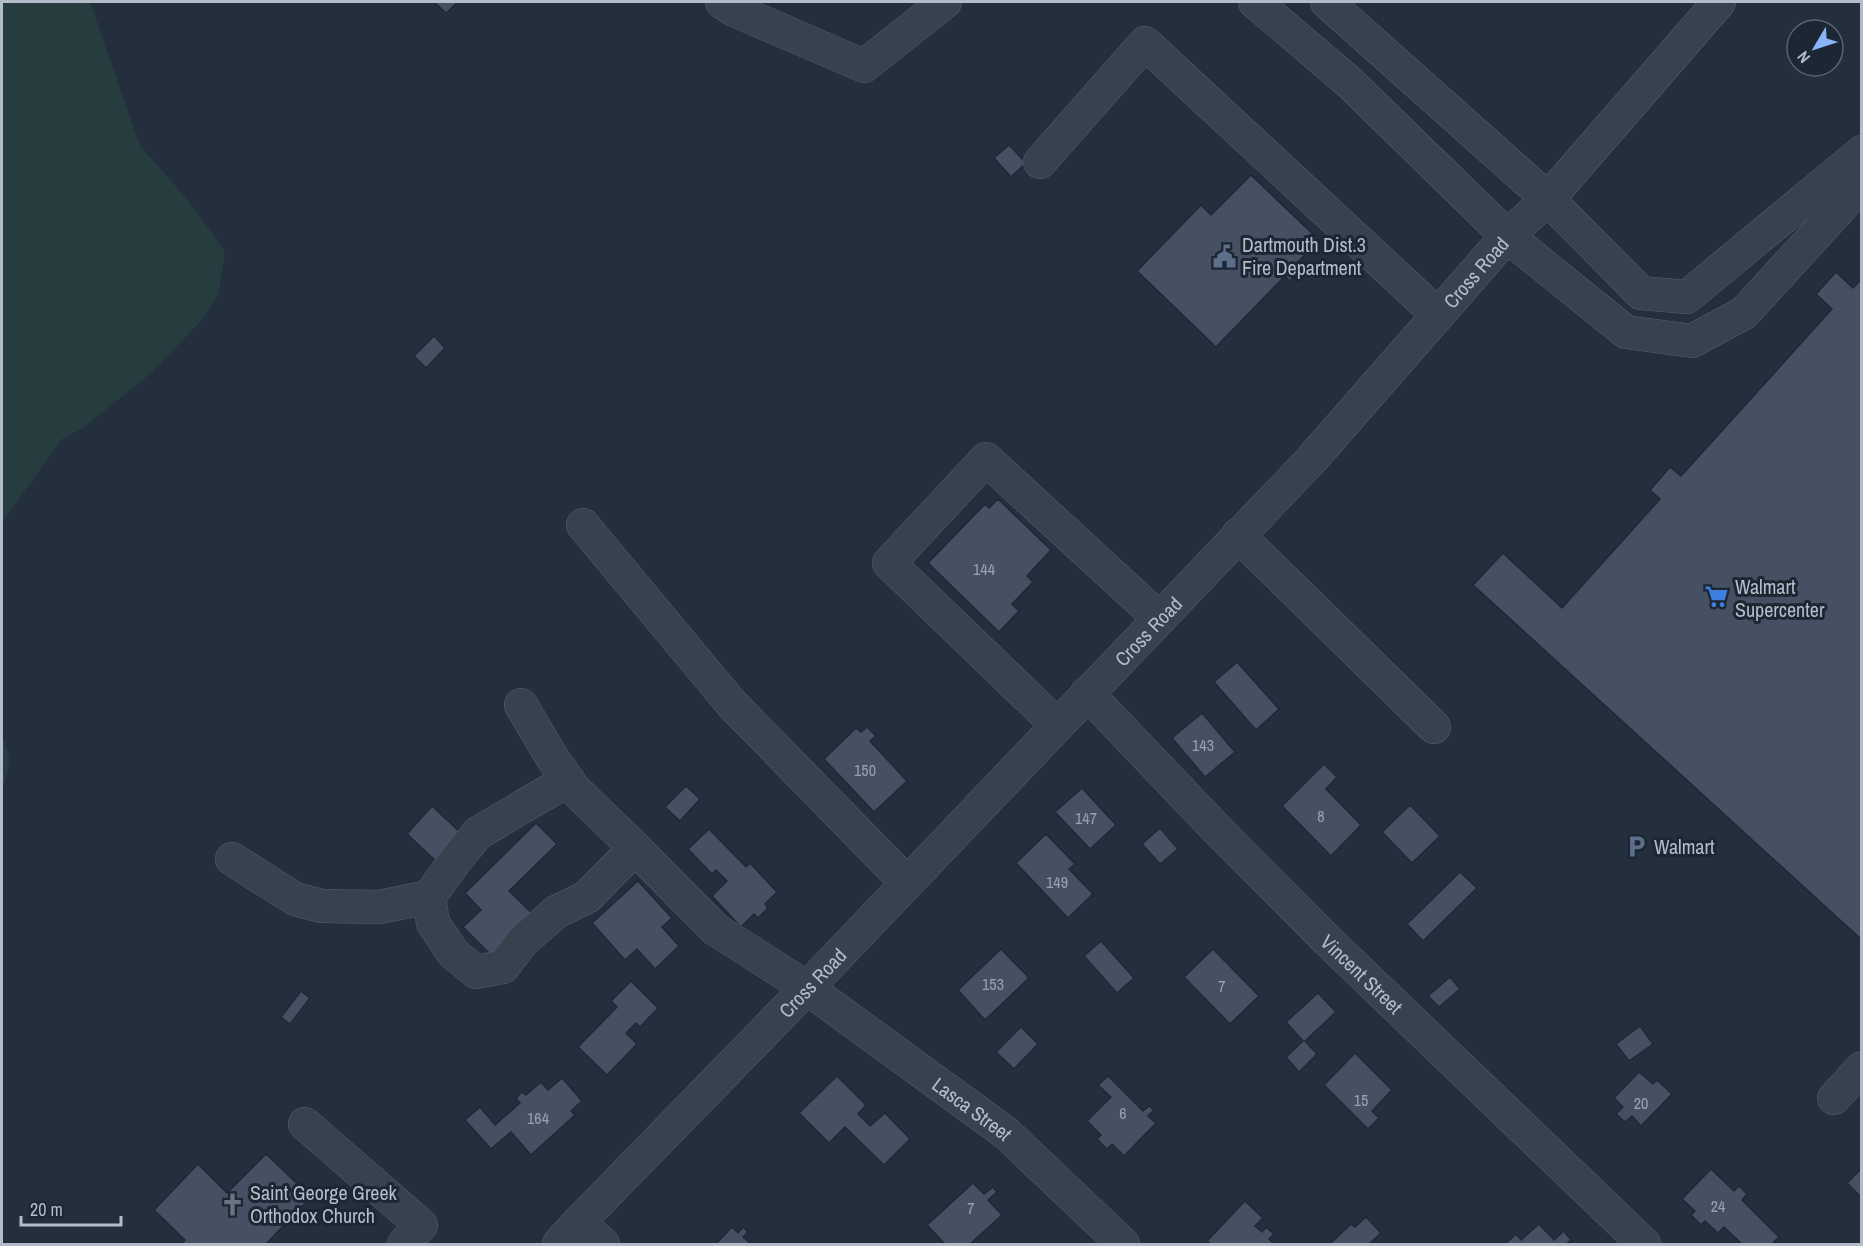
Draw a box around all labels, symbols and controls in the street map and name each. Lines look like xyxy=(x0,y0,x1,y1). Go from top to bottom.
north arrow xyxy=(1785,18,1845,78)
text: N xyxy=(1792,47,1815,68)
place label: Dartmouth Dist.3 Fire Department xyxy=(1242,231,1366,281)
street label: Cross Road xyxy=(1437,231,1514,314)
public building icon: Dartmouth Dist.3 Fire Department xyxy=(1211,243,1237,269)
house number: 144 xyxy=(973,558,995,580)
place label: Walmart Supercenter xyxy=(1735,573,1825,623)
supermarket icon: Walmart Supercenter xyxy=(1704,584,1730,610)
street label: Cross Road xyxy=(1108,590,1187,672)
house number: 143 xyxy=(1192,734,1214,756)
house number: 150 xyxy=(854,759,876,781)
house number: 8 xyxy=(1317,805,1325,827)
house number: 147 xyxy=(1075,807,1097,829)
parking icon: Walmart xyxy=(1623,833,1649,859)
place label: Walmart xyxy=(1654,833,1715,860)
house number: 149 xyxy=(1046,871,1068,893)
street label: Vincent Street xyxy=(1315,928,1409,1020)
street label: Cross Road xyxy=(772,942,852,1023)
house number: 153 xyxy=(982,973,1004,995)
house number: 7 xyxy=(1218,975,1226,997)
street label: Lasca Street xyxy=(927,1070,1019,1146)
house number: 15 xyxy=(1354,1089,1368,1111)
house number: 20 xyxy=(1634,1092,1648,1114)
house number: 6 xyxy=(1119,1102,1127,1124)
house number: 164 xyxy=(527,1107,549,1129)
place label: Saint George Greek Orthodox Church xyxy=(250,1179,398,1229)
scale bar xyxy=(21,1189,122,1227)
church icon: Saint George Greek Orthodox Church xyxy=(219,1191,245,1217)
house number: 24 xyxy=(1711,1195,1725,1217)
text: 20 m xyxy=(30,1197,63,1222)
house number: 7 xyxy=(967,1197,975,1219)

